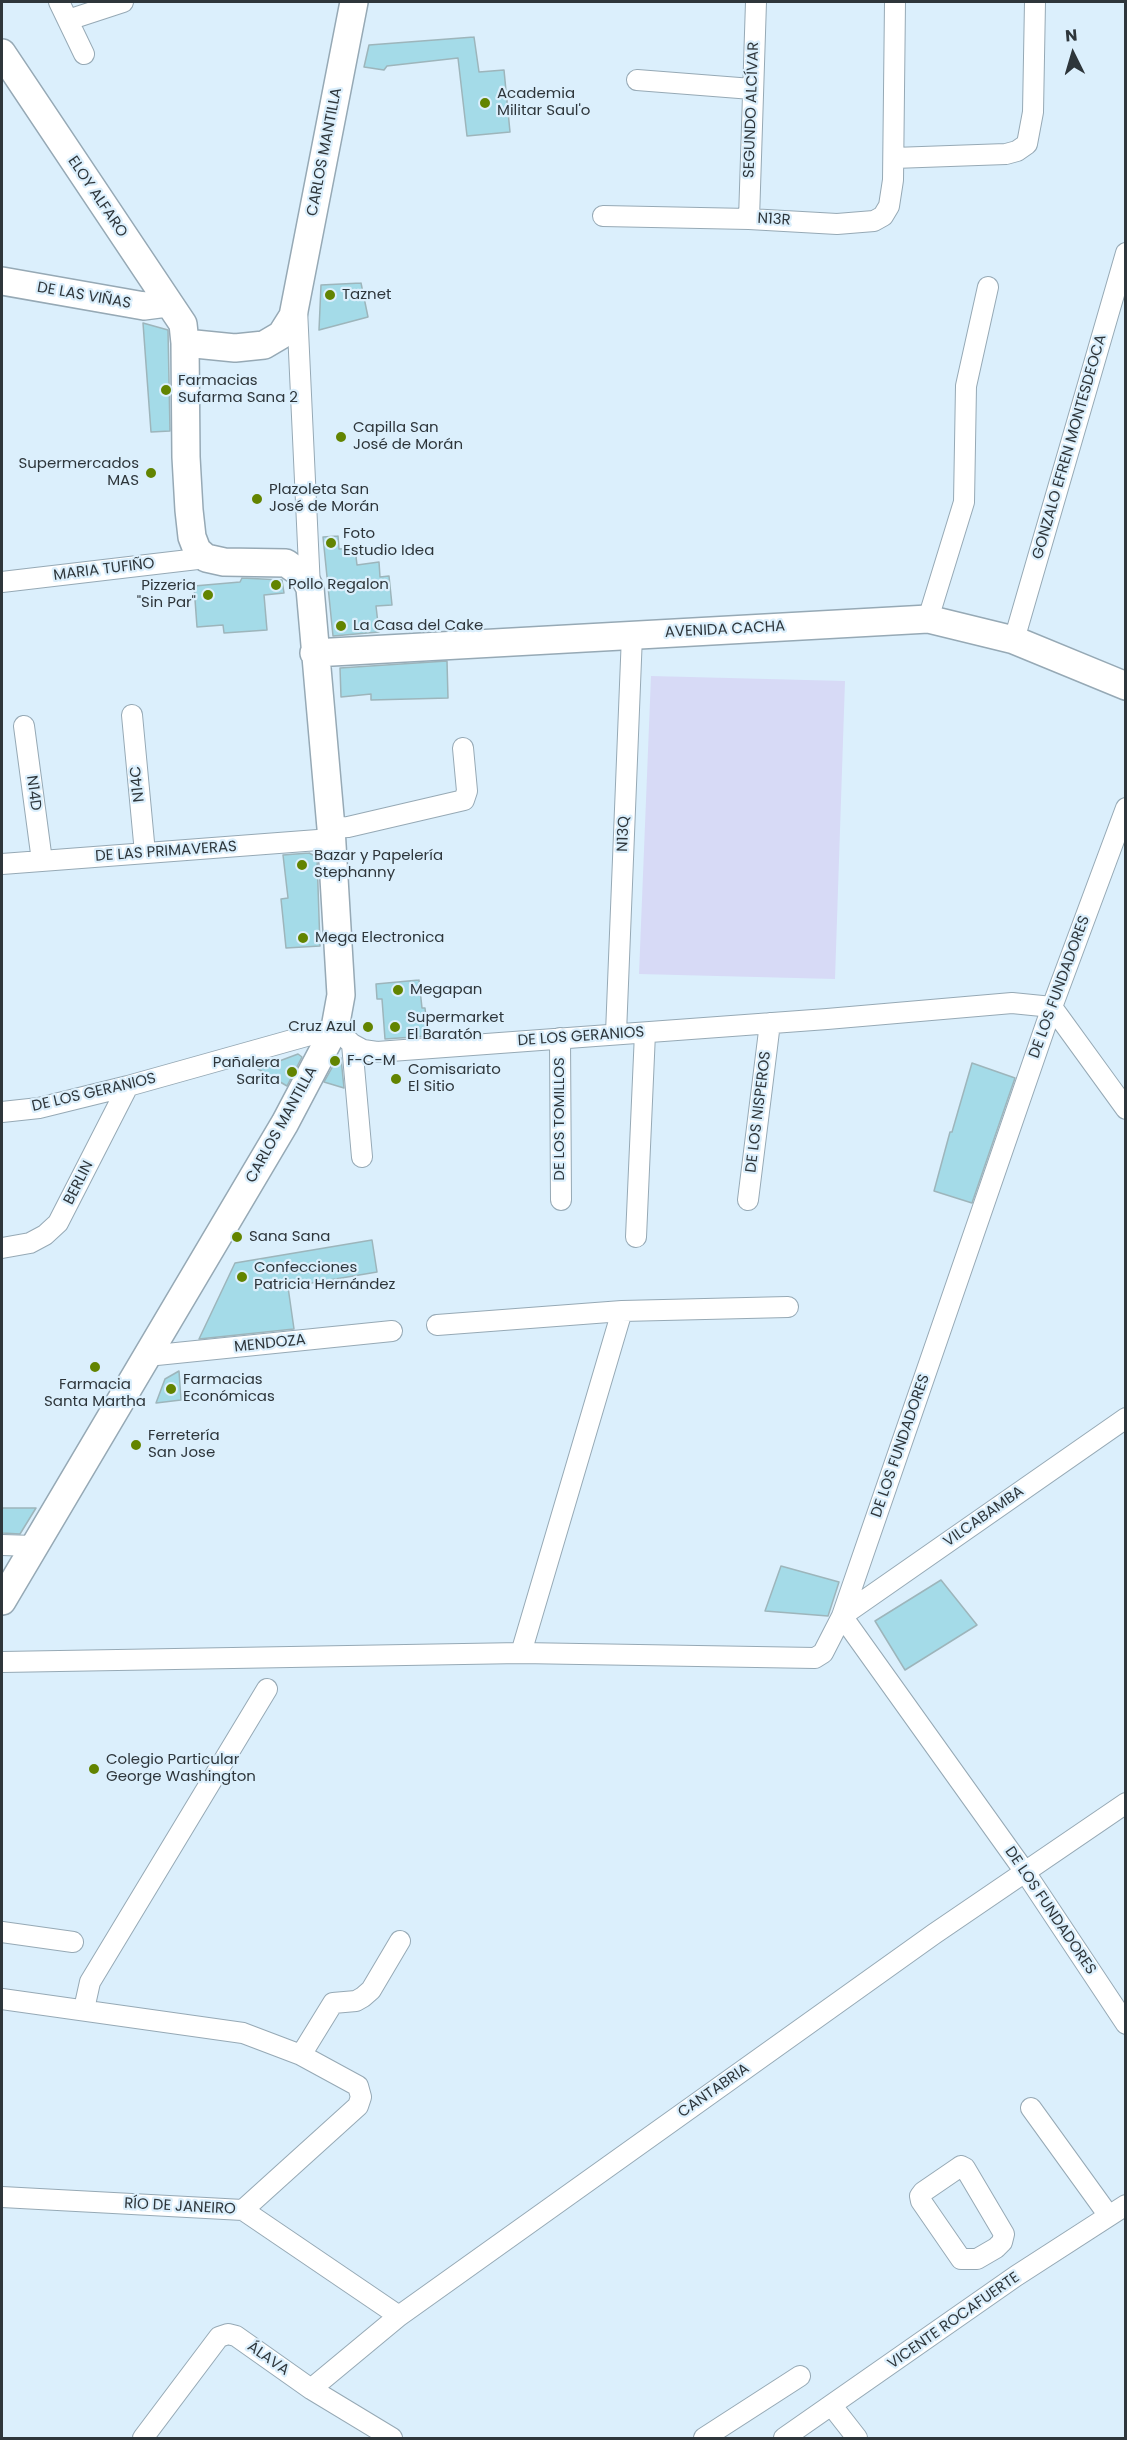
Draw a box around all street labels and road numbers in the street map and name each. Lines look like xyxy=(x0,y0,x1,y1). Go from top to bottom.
street label: SEGUNDO ALCÍVAR xyxy=(741,41,763,179)
street label: CARLOS MANTILLA xyxy=(304,86,346,218)
street label: ELOY ALFARO xyxy=(63,153,131,241)
street label: N13R xyxy=(757,210,791,230)
street label: DE LAS VIÑAS xyxy=(36,279,132,313)
street label: GONZALO EFREN MONTESDEOCA xyxy=(1029,333,1111,561)
street label: MARIA TUFIÑO xyxy=(52,555,156,585)
street label: AVENIDA CACHA xyxy=(664,618,786,642)
street label: N14C xyxy=(127,765,149,803)
street label: N14D xyxy=(22,774,44,812)
street label: N13Q xyxy=(614,816,634,852)
street label: DE LAS PRIMAVERAS xyxy=(94,838,238,866)
street label: DE LOS FUNDADORES xyxy=(1026,913,1094,1061)
street label: DE LOS GERANIOS xyxy=(517,1024,645,1050)
street label: DE LOS NISPEROS xyxy=(743,1050,775,1174)
street label: DE LOS TOMILLOS xyxy=(551,1057,569,1181)
street label: CARLOS MANTILLA xyxy=(243,1064,321,1186)
street label: DE LOS GERANIOS xyxy=(30,1070,158,1116)
street label: BERLIN xyxy=(60,1158,98,1208)
street label: MENDOZA xyxy=(233,1331,307,1357)
street label: DE LOS FUNDADORES xyxy=(868,1372,934,1520)
street label: VILCABAMBA xyxy=(941,1483,1027,1551)
street label: DE LOS FUNDADORES xyxy=(1001,1844,1099,1978)
street label: CANTABRIA xyxy=(675,2060,753,2122)
street label: RÍO DE JANEIRO xyxy=(124,2195,236,2219)
street label: VICENTE ROCAFUERTE xyxy=(885,2269,1023,2373)
street label: ÁLAVA xyxy=(244,2338,292,2380)

